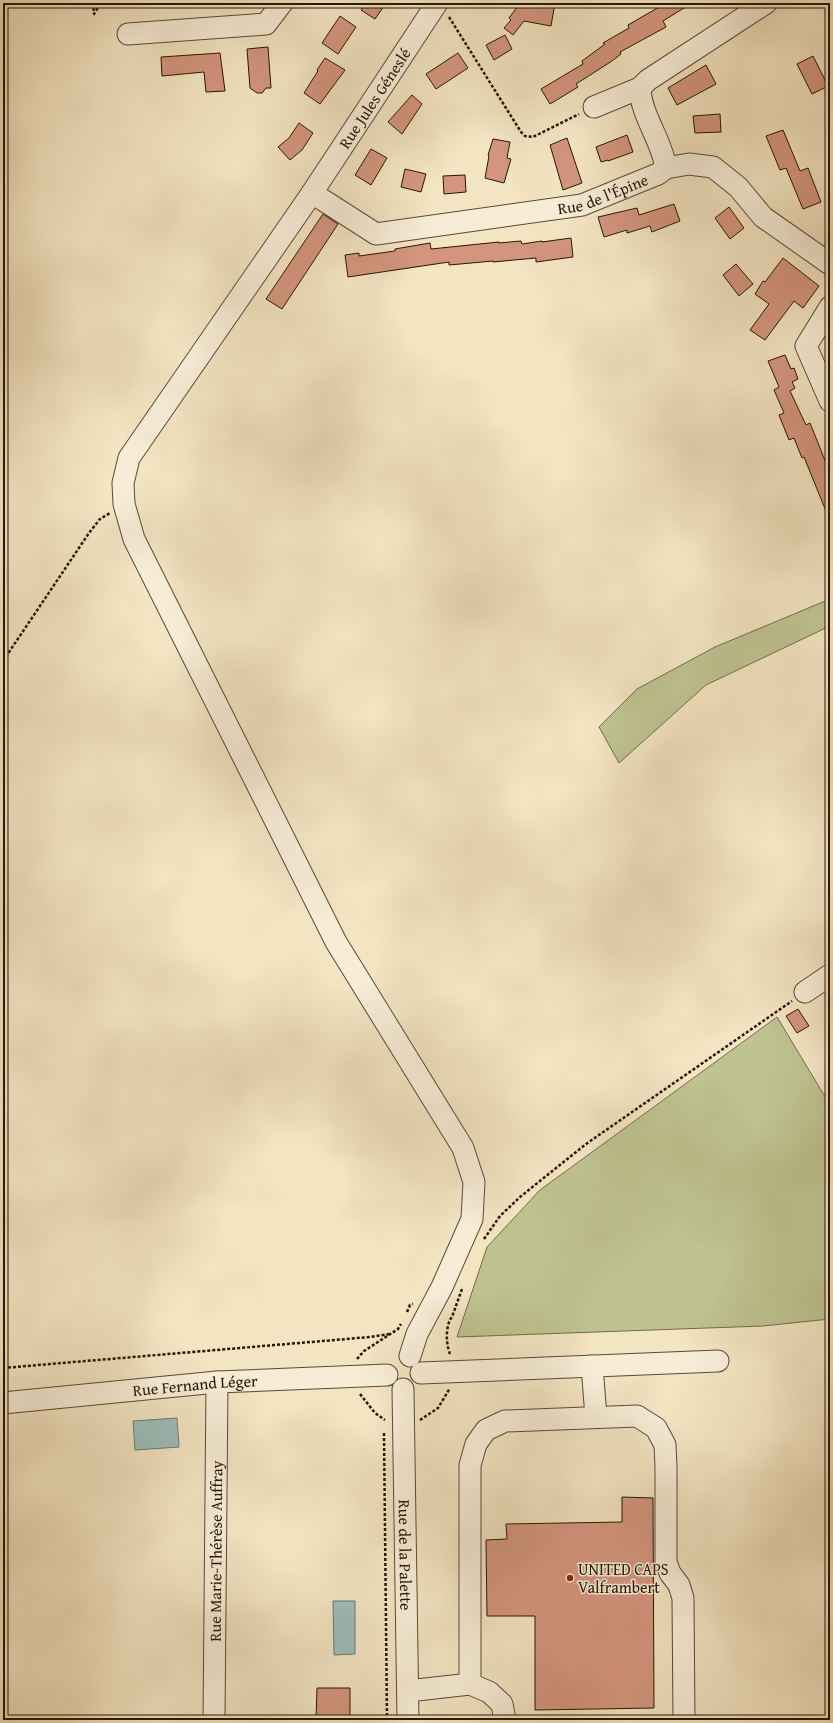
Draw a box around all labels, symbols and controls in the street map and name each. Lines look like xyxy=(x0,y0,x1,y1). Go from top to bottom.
street label: Rue Jules Géneslé xyxy=(332,43,416,153)
street label: Rue de l'Épine xyxy=(556,167,652,220)
street label: Rue Fernand Léger xyxy=(132,1368,258,1402)
street label: Rue Marie-Thérèse Auffray xyxy=(203,1460,228,1642)
street label: Rue de la Palette xyxy=(393,1499,418,1611)
place label: UNITED CAPS Valframbert xyxy=(578,1557,669,1599)
marker: UNITED CAPS Valframbert xyxy=(565,1573,575,1583)

